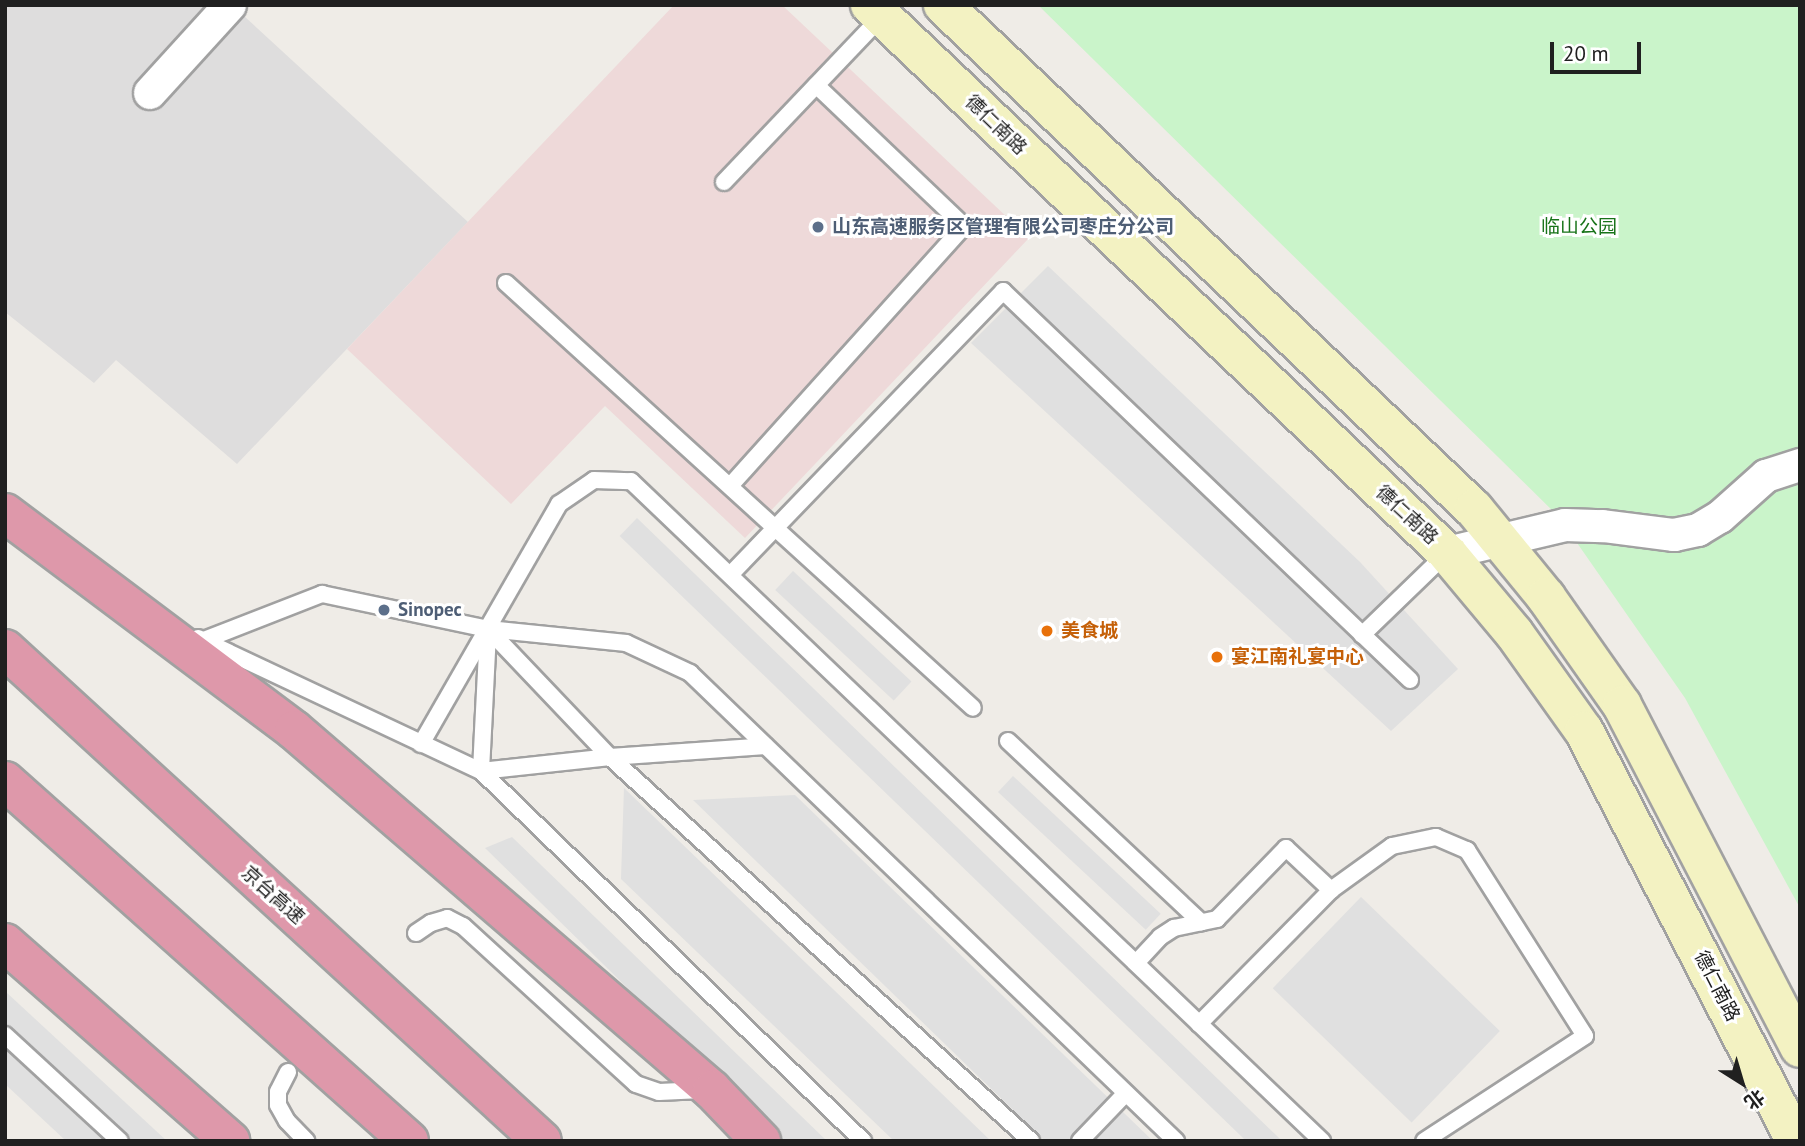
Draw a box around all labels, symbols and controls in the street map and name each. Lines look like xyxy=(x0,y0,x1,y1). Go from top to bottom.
scale bar xyxy=(1553,28,1644,72)
text: 20 m xyxy=(1563,40,1609,67)
street label: 德仁南路 xyxy=(961,90,1031,160)
place label: 山东高速服务区管理有限公司枣庄分公司 xyxy=(832,216,1174,238)
park label: 临山公园 xyxy=(1541,216,1617,238)
marker: 山东高速服务区管理有限公司枣庄分公司 xyxy=(810,219,826,235)
street label: 德仁南路 xyxy=(1371,481,1443,549)
place label: Sinopec xyxy=(398,599,462,621)
marker: Sinopec xyxy=(376,602,392,618)
place label: 美食城 xyxy=(1061,620,1118,642)
marker: 美食城 xyxy=(1039,623,1055,639)
place label: 宴江南礼宴中心 xyxy=(1231,646,1364,668)
marker: 宴江南礼宴中心 xyxy=(1209,649,1225,665)
street label: 京台高速 xyxy=(237,861,309,929)
street label: 德仁南路 xyxy=(1690,947,1744,1025)
north arrow xyxy=(1707,1048,1777,1118)
text: 北 xyxy=(1740,1084,1769,1115)

